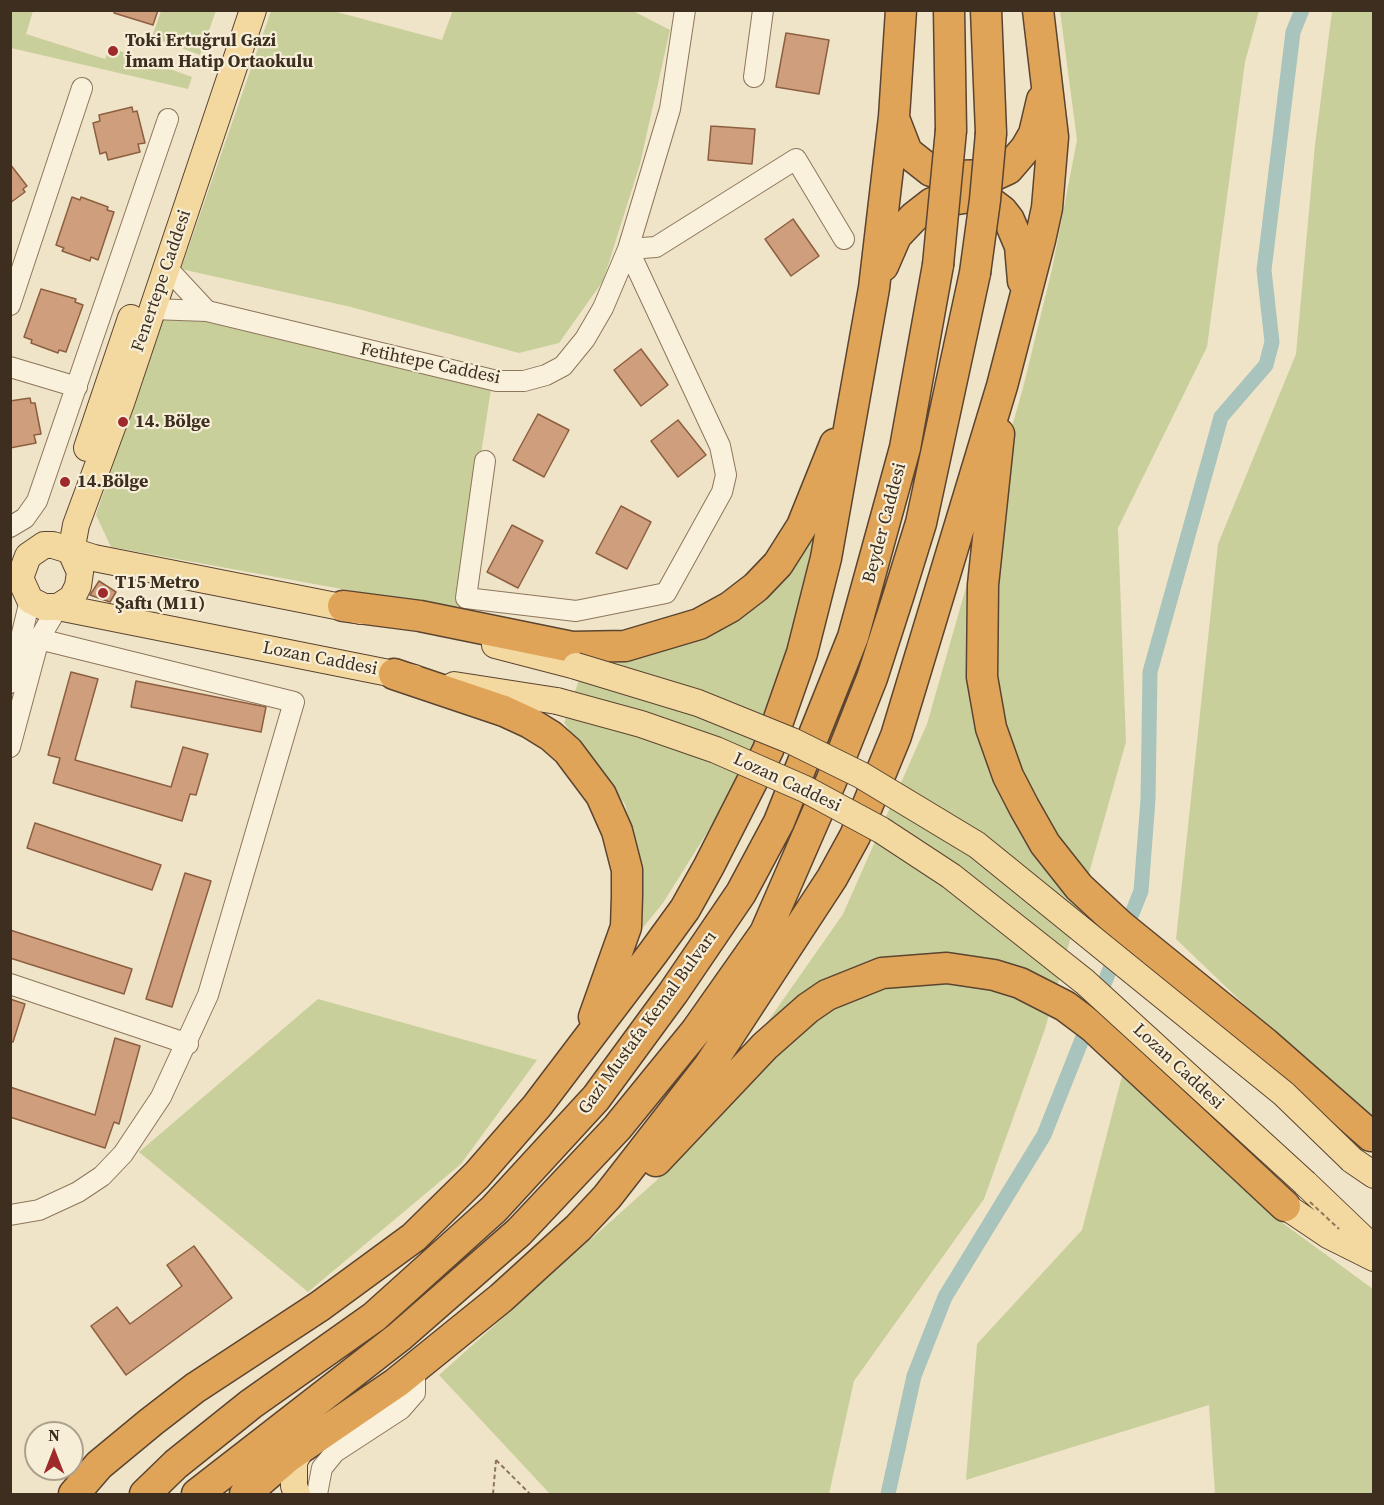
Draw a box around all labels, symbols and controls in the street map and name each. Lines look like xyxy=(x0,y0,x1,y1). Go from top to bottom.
place label: Toki Ertuğrul Gazi İmam Hatip Ortaokulu xyxy=(125,30,313,72)
marker: Toki Ertuğrul Gazi İmam Hatip Ortaokulu xyxy=(106,44,120,58)
street label: Fenertepe Caddesi xyxy=(128,207,196,355)
street label: Fetihtepe Caddesi xyxy=(358,339,502,389)
place label: 14. Bölge xyxy=(135,411,210,433)
marker: 14. Bölge xyxy=(116,415,130,429)
street label: Beyder Caddesi xyxy=(859,460,911,586)
place label: 14.Bölge xyxy=(77,471,148,493)
marker: 14.Bölge xyxy=(58,475,72,489)
place label: T15 Metro Şaftı (M11) xyxy=(115,572,205,614)
marker: T15 Metro Şaftı (M11) xyxy=(96,586,110,600)
street label: Lozan Caddesi xyxy=(261,637,379,681)
street label: Lozan Caddesi xyxy=(730,749,844,817)
street label: Gazi Mustafa Kemal Bulvarı xyxy=(574,927,722,1119)
street label: Lozan Caddesi xyxy=(1128,1019,1228,1115)
north arrow xyxy=(24,1421,84,1481)
text: N xyxy=(48,1424,60,1446)

